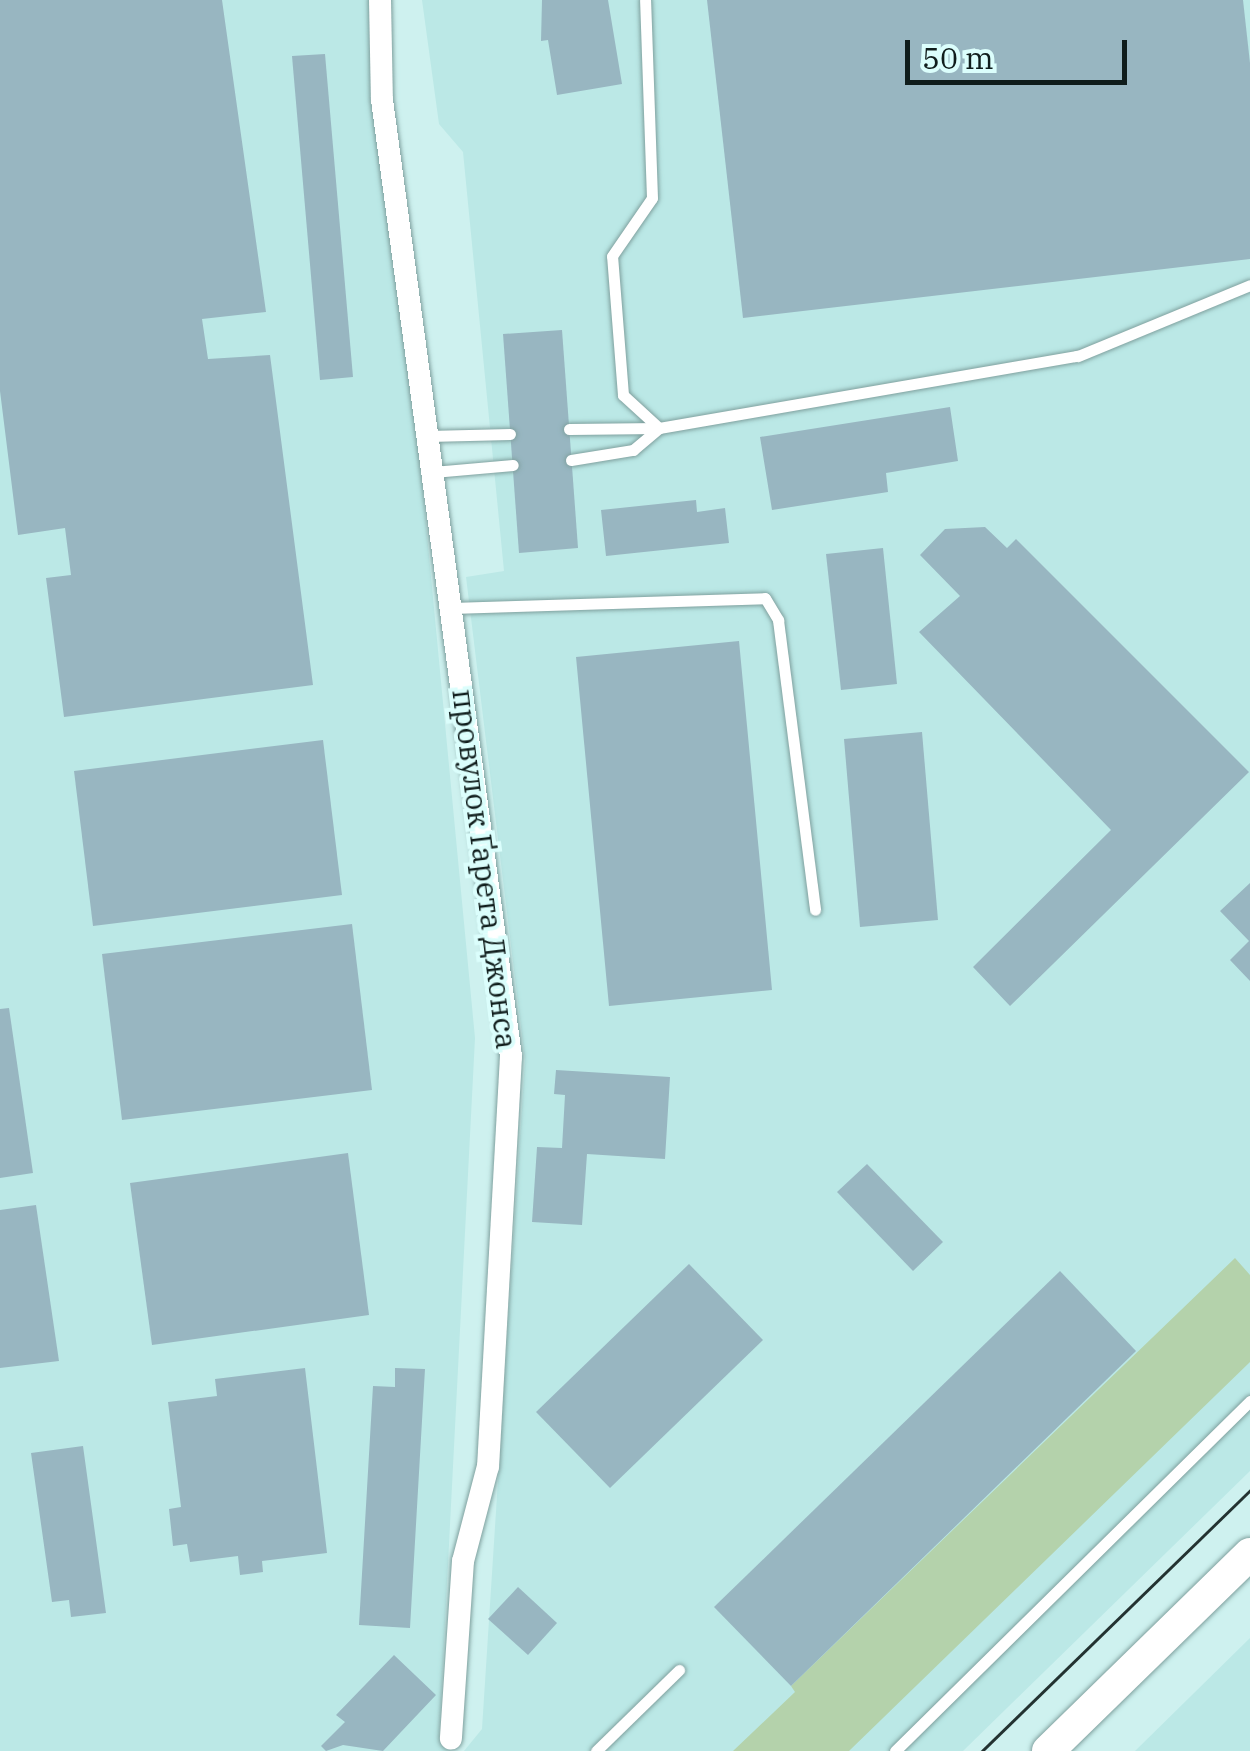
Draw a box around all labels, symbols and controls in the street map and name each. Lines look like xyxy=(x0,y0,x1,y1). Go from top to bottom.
scale bar xyxy=(910,20,1132,82)
text: 50 m xyxy=(922,38,994,77)
street label: провулок Ґарета Джонса xyxy=(445,687,525,1051)

